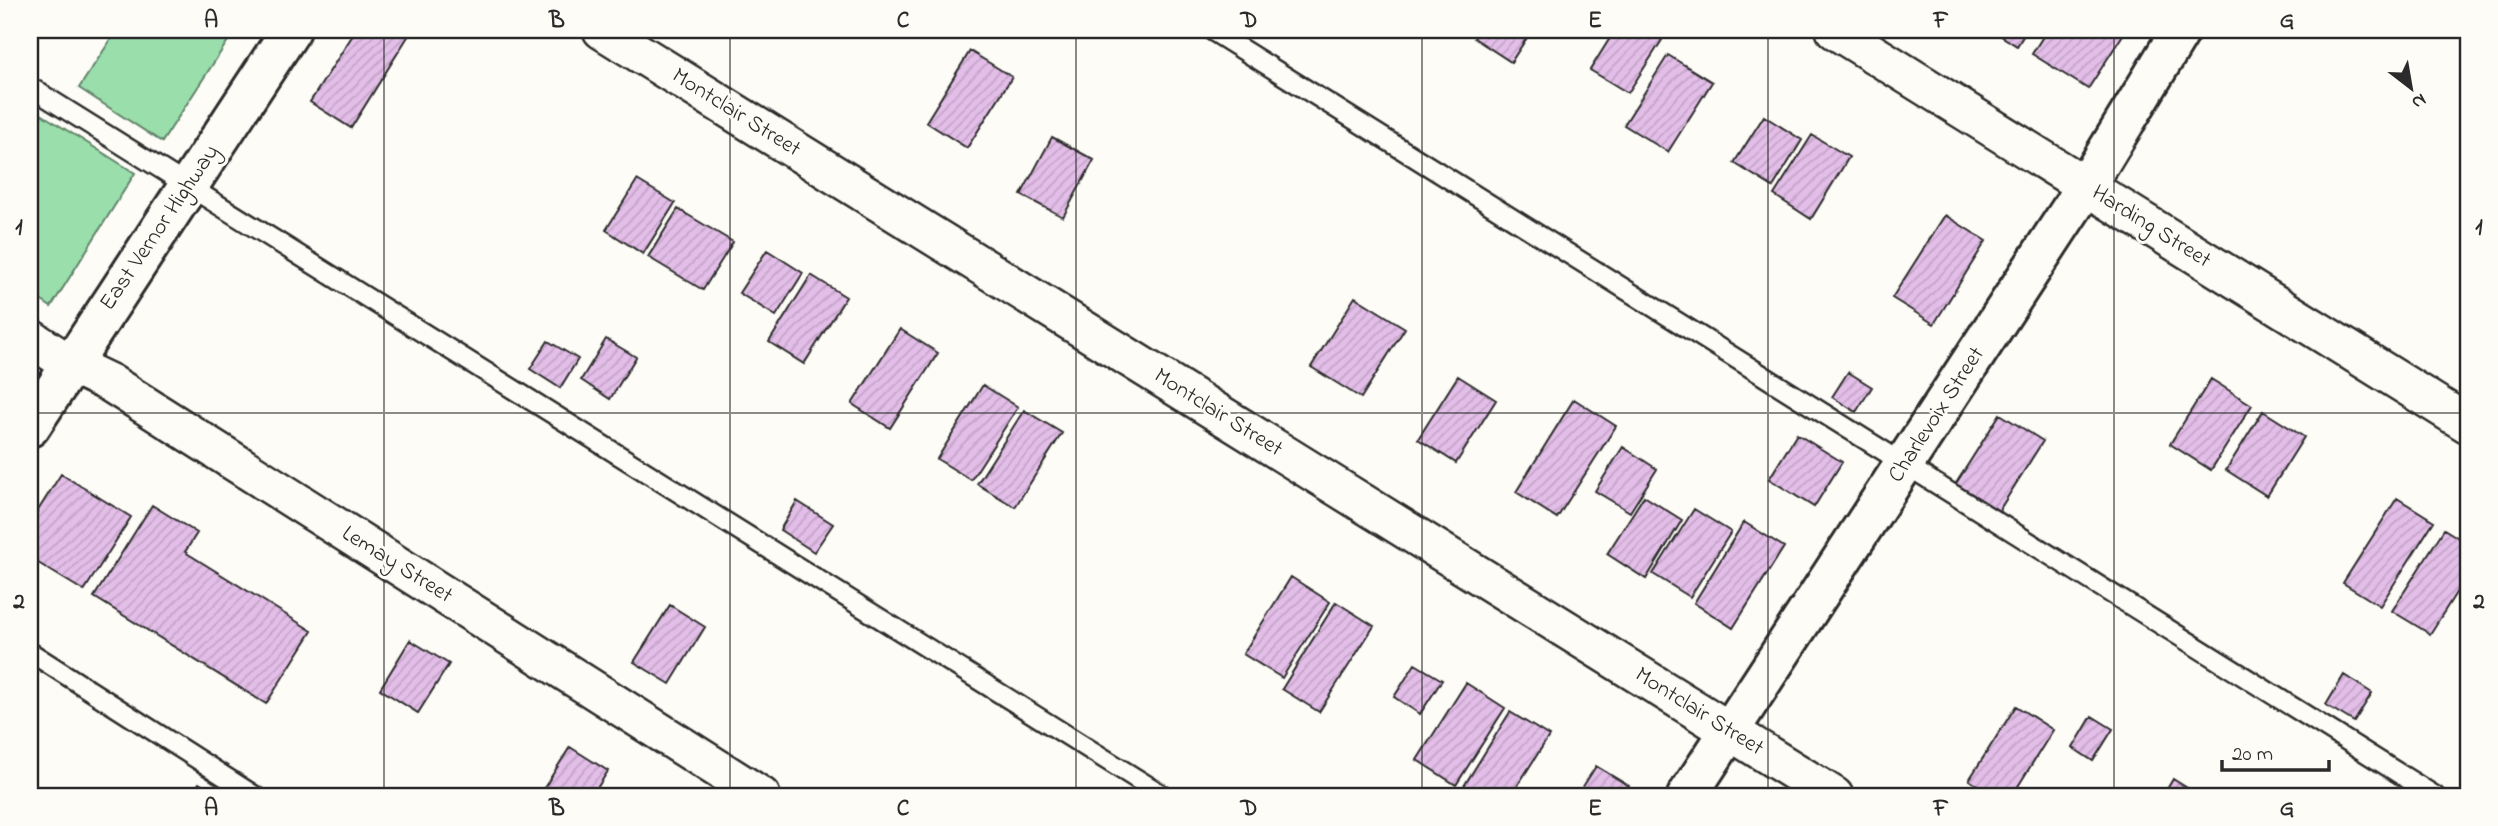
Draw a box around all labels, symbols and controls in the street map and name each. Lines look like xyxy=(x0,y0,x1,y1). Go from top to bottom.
text: A xyxy=(204,5,218,38)
text: B xyxy=(548,5,565,38)
text: C xyxy=(897,5,910,38)
text: D xyxy=(1240,5,1257,38)
text: E xyxy=(1588,5,1602,38)
text: F xyxy=(1933,5,1949,38)
text: G xyxy=(2280,5,2294,38)
north arrow xyxy=(2376,52,2446,122)
street label: Montclair Street xyxy=(665,60,807,166)
text: N xyxy=(2406,86,2431,115)
street label: East Vernor Highway xyxy=(92,138,230,319)
street label: Harding Street xyxy=(2084,177,2217,278)
text: 1 xyxy=(15,212,23,245)
text: 1 xyxy=(2475,212,2483,245)
street label: Charlevoix Street xyxy=(1881,340,1994,490)
street label: Montclair Street xyxy=(1147,360,1289,466)
street label: Lemay Street xyxy=(334,518,459,614)
text: 2 xyxy=(12,586,25,619)
text: 2 xyxy=(2472,586,2485,619)
street label: Montclair Street xyxy=(1628,659,1770,765)
scale bar xyxy=(2222,728,2328,772)
text: 20 m xyxy=(2232,740,2273,770)
text: A xyxy=(204,793,218,826)
text: B xyxy=(548,793,565,826)
text: C xyxy=(897,793,910,826)
text: D xyxy=(1240,793,1257,826)
text: E xyxy=(1588,793,1602,826)
text: F xyxy=(1933,793,1949,826)
text: G xyxy=(2280,793,2294,826)

